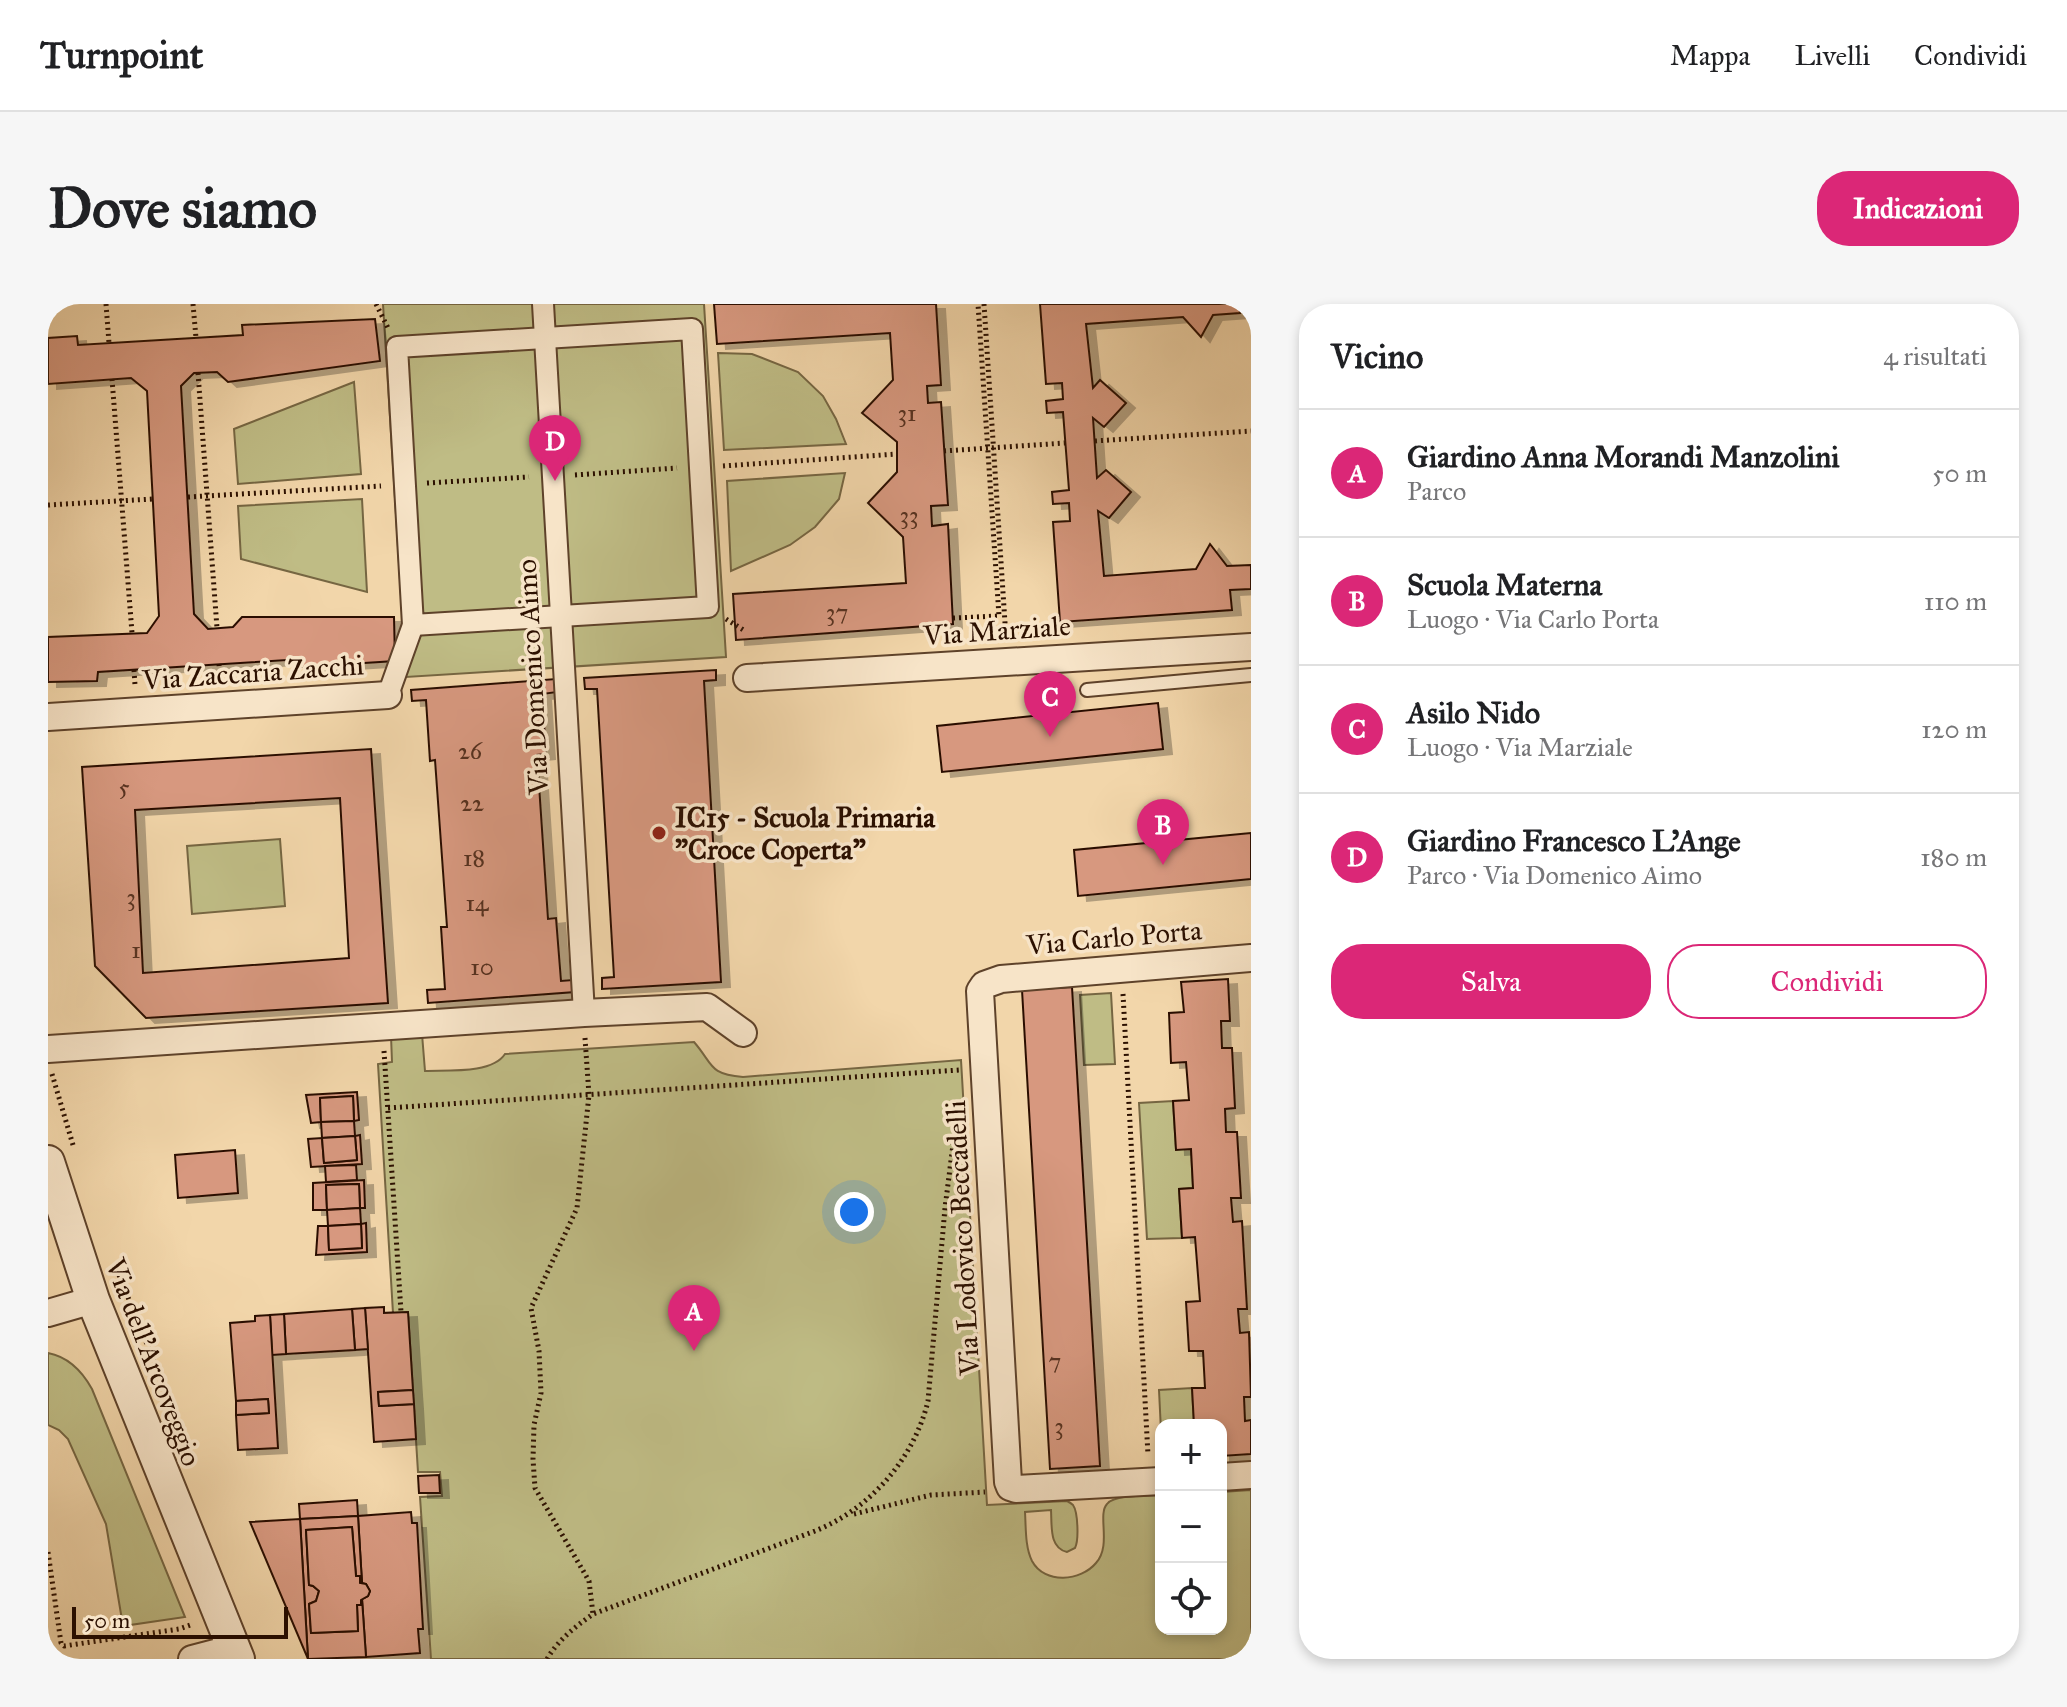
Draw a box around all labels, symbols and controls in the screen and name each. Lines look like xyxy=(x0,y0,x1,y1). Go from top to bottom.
text: Turnpoint xyxy=(40,32,203,78)
text: Mappa xyxy=(1670,38,1750,73)
text: Livelli xyxy=(1794,38,1870,73)
text: Condividi xyxy=(1914,38,2027,73)
button: Indicazioni xyxy=(1817,171,2019,246)
text: Dove siamo xyxy=(48,174,317,242)
text: Vicino xyxy=(1331,336,1423,377)
text: 4 risultati xyxy=(1883,340,1987,372)
house number: 31 xyxy=(897,398,917,428)
pin: D xyxy=(529,415,581,481)
text: Giardino Anna Morandi Manzolini xyxy=(1407,439,1840,475)
text: A xyxy=(1348,457,1366,489)
text: 50 m xyxy=(1932,457,1987,489)
text: Parco xyxy=(1407,475,1466,507)
house number: 33 xyxy=(899,500,919,530)
street label: Via Domenico Aimo xyxy=(509,558,556,797)
text: Scuola Materna xyxy=(1407,567,1602,603)
text: B xyxy=(1348,585,1366,617)
text: 110 m xyxy=(1924,585,1987,617)
house number: 37 xyxy=(826,597,848,627)
text: Luogo · Via Carlo Porta xyxy=(1407,603,1659,635)
street label: Via Marziale xyxy=(921,608,1072,653)
street label: Via Zaccaria Zacchi xyxy=(140,647,365,698)
pin: C xyxy=(1024,671,1076,737)
text: Asilo Nido xyxy=(1407,695,1540,731)
text: C xyxy=(1348,713,1366,745)
text: 120 m xyxy=(1921,713,1987,745)
text: Luogo · Via Marziale xyxy=(1407,731,1633,763)
house number: 26 xyxy=(458,736,483,766)
house number: 5 xyxy=(118,772,130,802)
house number: 22 xyxy=(460,788,484,818)
pin: B xyxy=(1137,799,1189,865)
place label: IC15 - Scuola Primaria "Croce Coperta" xyxy=(675,800,936,867)
text: Giardino Francesco L'Ange xyxy=(1407,823,1741,859)
marker: IC15 - Scuola Primaria "Croce Coperta" xyxy=(650,824,668,842)
text: D xyxy=(1347,841,1367,873)
text: 180 m xyxy=(1920,841,1987,873)
house number: 18 xyxy=(463,843,485,873)
text: Parco · Via Domenico Aimo xyxy=(1407,859,1702,891)
house number: 3 xyxy=(126,882,136,912)
house number: 14 xyxy=(466,888,489,918)
street label: Via Carlo Porta xyxy=(1024,912,1203,963)
house number: 1 xyxy=(131,935,141,965)
button: Salva xyxy=(1331,944,1651,1019)
button: Condividi xyxy=(1667,944,1987,1019)
house number: 10 xyxy=(470,952,494,982)
street label: Via Lodovico Beccadelli xyxy=(938,1099,987,1378)
your location xyxy=(834,1192,874,1232)
street label: Via dell'Arcoveggio xyxy=(97,1252,209,1471)
pin: A xyxy=(668,1285,720,1351)
house number: 7 xyxy=(1049,1346,1061,1376)
house number: 3 xyxy=(1054,1411,1064,1441)
map controls xyxy=(1155,1419,1227,1635)
button: + xyxy=(1155,1419,1227,1491)
button: − xyxy=(1155,1491,1227,1563)
button: locate xyxy=(1155,1563,1227,1635)
scale bar xyxy=(72,1603,288,1639)
text: 50 m xyxy=(84,1607,130,1634)

